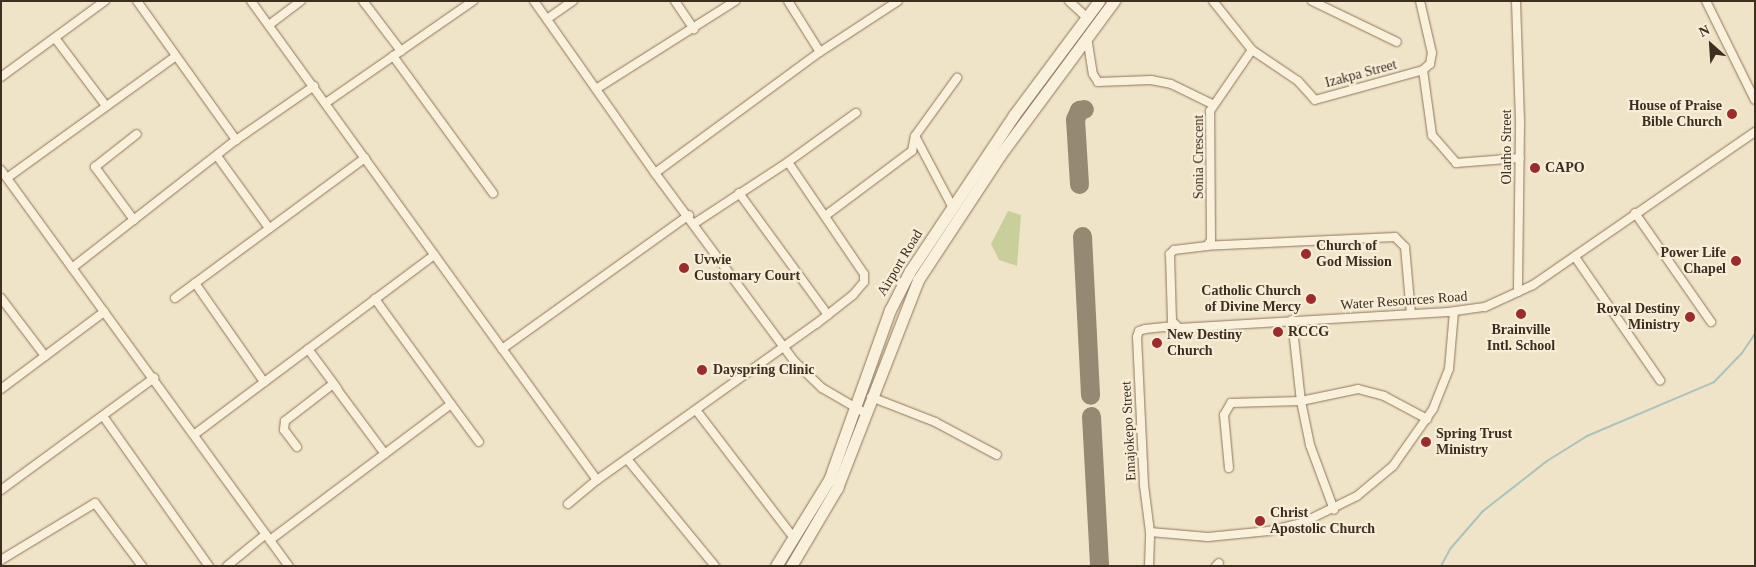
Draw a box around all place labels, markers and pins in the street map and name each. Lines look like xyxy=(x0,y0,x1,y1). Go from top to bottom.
place label: House of Praise Bible Church xyxy=(1629,98,1722,130)
marker: House of Praise Bible Church xyxy=(1726,108,1738,120)
place label: CAPO xyxy=(1545,160,1585,176)
marker: CAPO xyxy=(1529,162,1541,174)
place label: Church of God Mission xyxy=(1316,238,1392,270)
place label: Power Life Chapel xyxy=(1660,245,1726,278)
marker: Church of God Mission xyxy=(1300,248,1312,260)
place label: Uvwie Customary Court xyxy=(694,252,800,284)
marker: Power Life Chapel xyxy=(1730,255,1742,267)
marker: Uvwie Customary Court xyxy=(678,262,690,274)
place label: Catholic Church of Divine Mercy xyxy=(1201,283,1301,316)
marker: Catholic Church of Divine Mercy xyxy=(1305,293,1317,305)
place label: Royal Destiny Ministry xyxy=(1596,301,1680,334)
marker: Brainville Intl. School xyxy=(1515,308,1527,320)
marker: Royal Destiny Ministry xyxy=(1684,311,1696,323)
place label: Brainville Intl. School xyxy=(1487,322,1555,354)
place label: RCCG xyxy=(1288,324,1329,340)
marker: RCCG xyxy=(1272,326,1284,338)
place label: New Destiny Church xyxy=(1167,327,1242,360)
marker: New Destiny Church xyxy=(1151,337,1163,349)
place label: Dayspring Clinic xyxy=(713,362,815,378)
marker: Dayspring Clinic xyxy=(695,363,709,377)
place label: Spring Trust Ministry xyxy=(1436,426,1512,458)
marker: Spring Trust Ministry xyxy=(1420,436,1432,448)
place label: Christ Apostolic Church xyxy=(1270,505,1375,538)
marker: Christ Apostolic Church xyxy=(1254,515,1266,527)

